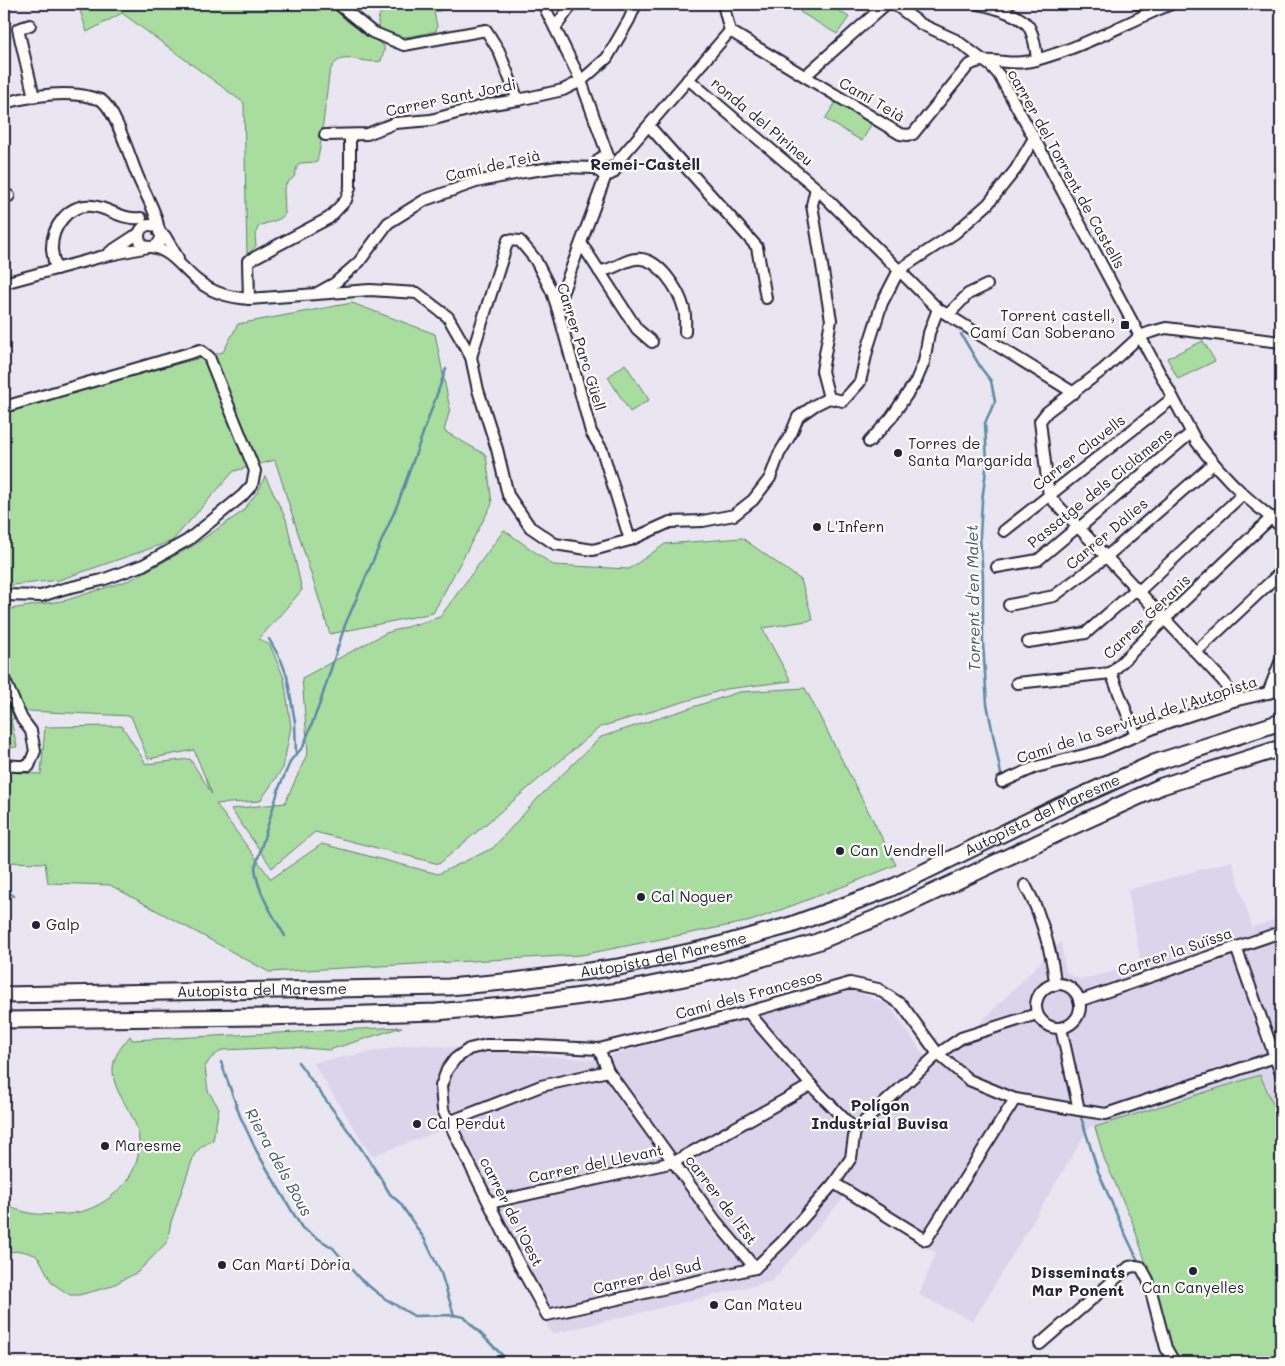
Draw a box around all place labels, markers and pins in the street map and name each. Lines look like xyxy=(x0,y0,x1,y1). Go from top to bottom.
place label: Torrent castell, Camí Can Soberano xyxy=(970,305,1115,342)
marker: Torrent castell, Camí Can Soberano xyxy=(1119,319,1131,331)
place label: Torres de Santa Margarida xyxy=(908,433,1033,470)
marker: Torres de Santa Margarida xyxy=(892,447,904,459)
place label: L'Infern xyxy=(827,516,884,536)
marker: L'Infern xyxy=(811,521,823,533)
place label: Can Vendrell xyxy=(850,840,944,860)
marker: Can Vendrell xyxy=(834,845,846,857)
place label: Cal Noguer xyxy=(651,886,733,906)
marker: Cal Noguer xyxy=(635,891,647,903)
place label: Galp xyxy=(46,914,79,934)
marker: Galp xyxy=(30,919,42,931)
place label: Cal Perdut xyxy=(427,1113,506,1133)
marker: Cal Perdut xyxy=(411,1118,423,1130)
place label: Maresme xyxy=(115,1135,182,1155)
marker: Maresme xyxy=(99,1140,111,1152)
place label: Can Martí Dòria xyxy=(232,1254,351,1274)
marker: Can Martí Dòria xyxy=(216,1259,228,1271)
marker: Can Canyelles xyxy=(1187,1265,1199,1277)
place label: Can Canyelles xyxy=(1142,1277,1244,1297)
place label: Can Mateu xyxy=(724,1294,803,1314)
marker: Can Mateu xyxy=(708,1299,720,1311)

